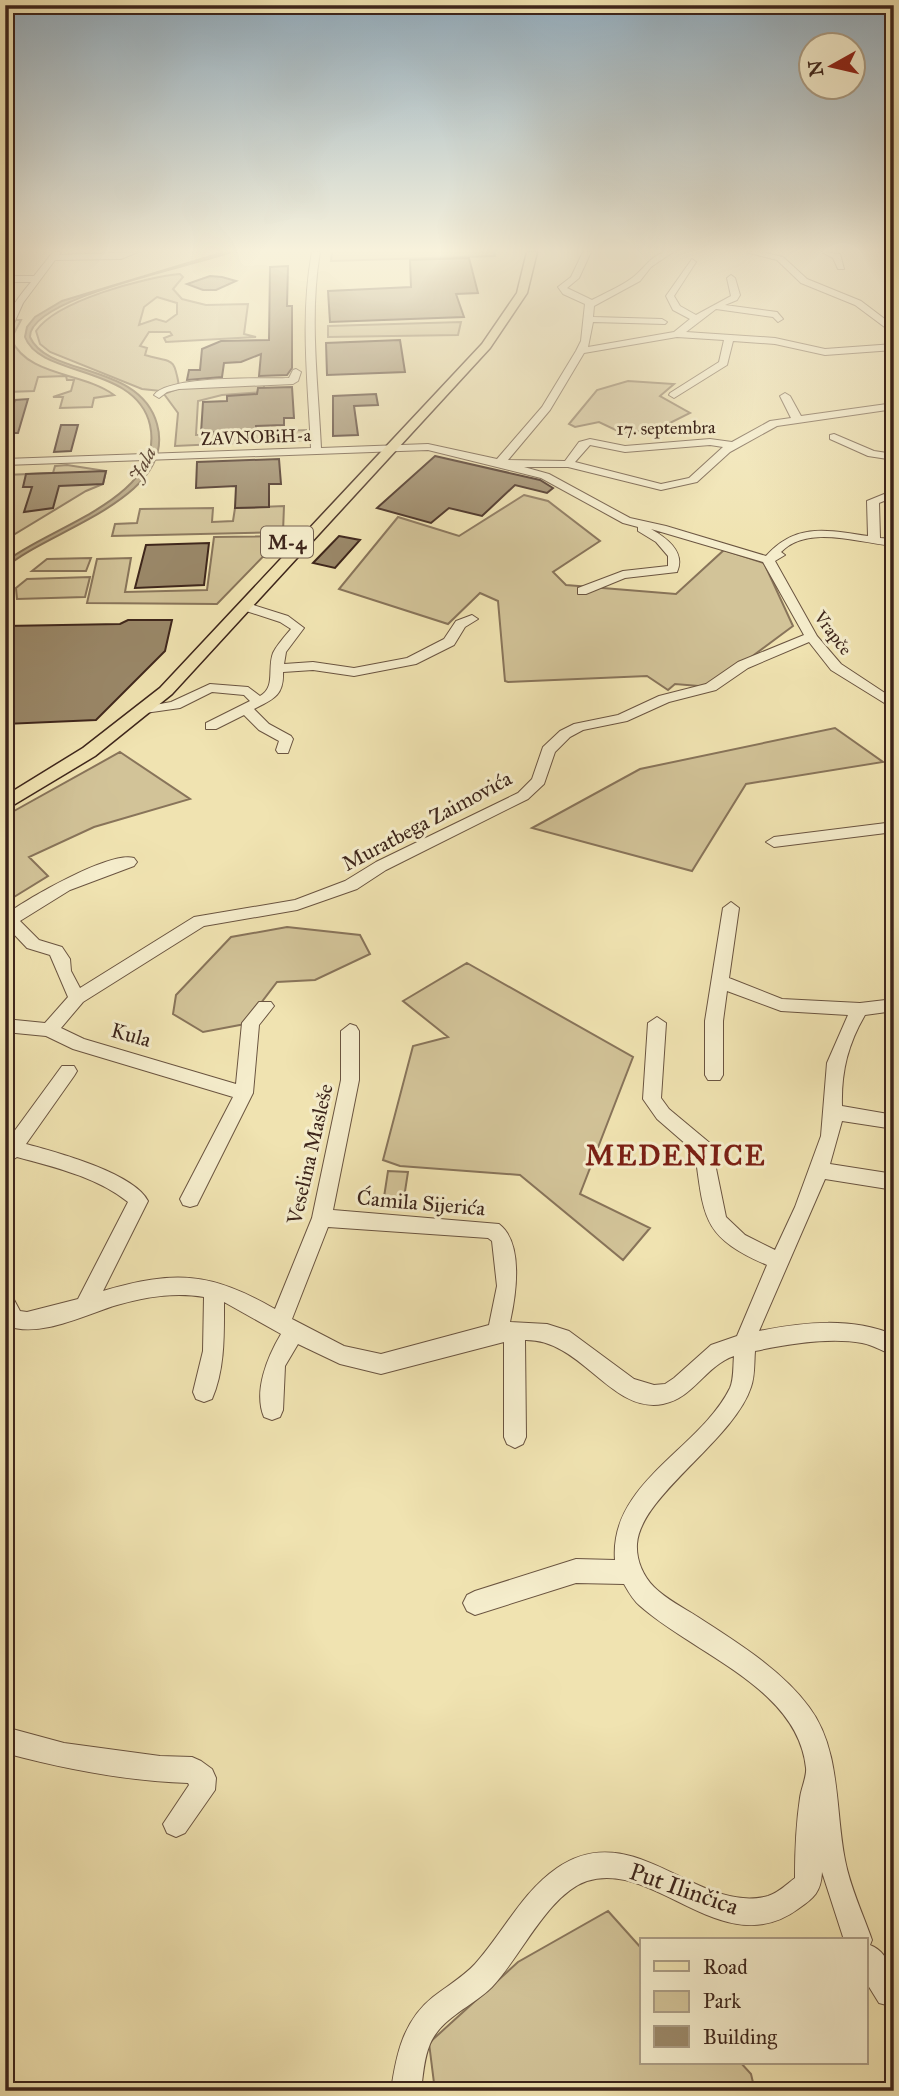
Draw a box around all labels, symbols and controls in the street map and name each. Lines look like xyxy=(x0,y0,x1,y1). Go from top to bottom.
north arrow xyxy=(797,32,867,102)
text: N xyxy=(803,59,828,78)
street label: 17. septembra xyxy=(616,416,716,440)
street label: ZAVNOBiH-a xyxy=(200,424,312,450)
water label: Jala xyxy=(123,443,161,486)
road number: M-4 xyxy=(261,526,313,558)
street label: Vrapče xyxy=(809,606,857,659)
street label: Muratbega Zaimovića xyxy=(338,765,516,877)
street label: Kula xyxy=(108,1017,154,1053)
street label: Veselina Masleše xyxy=(281,1081,339,1228)
district label: MEDENICE xyxy=(585,1138,767,1173)
street label: Ćamila Sijerića xyxy=(356,1183,486,1222)
street label: Put Ilinčica xyxy=(625,1856,743,1922)
legend xyxy=(640,1938,867,2064)
text: Road xyxy=(703,1954,748,1980)
text: Park xyxy=(703,1988,741,2014)
text: Building xyxy=(703,2024,777,2050)

